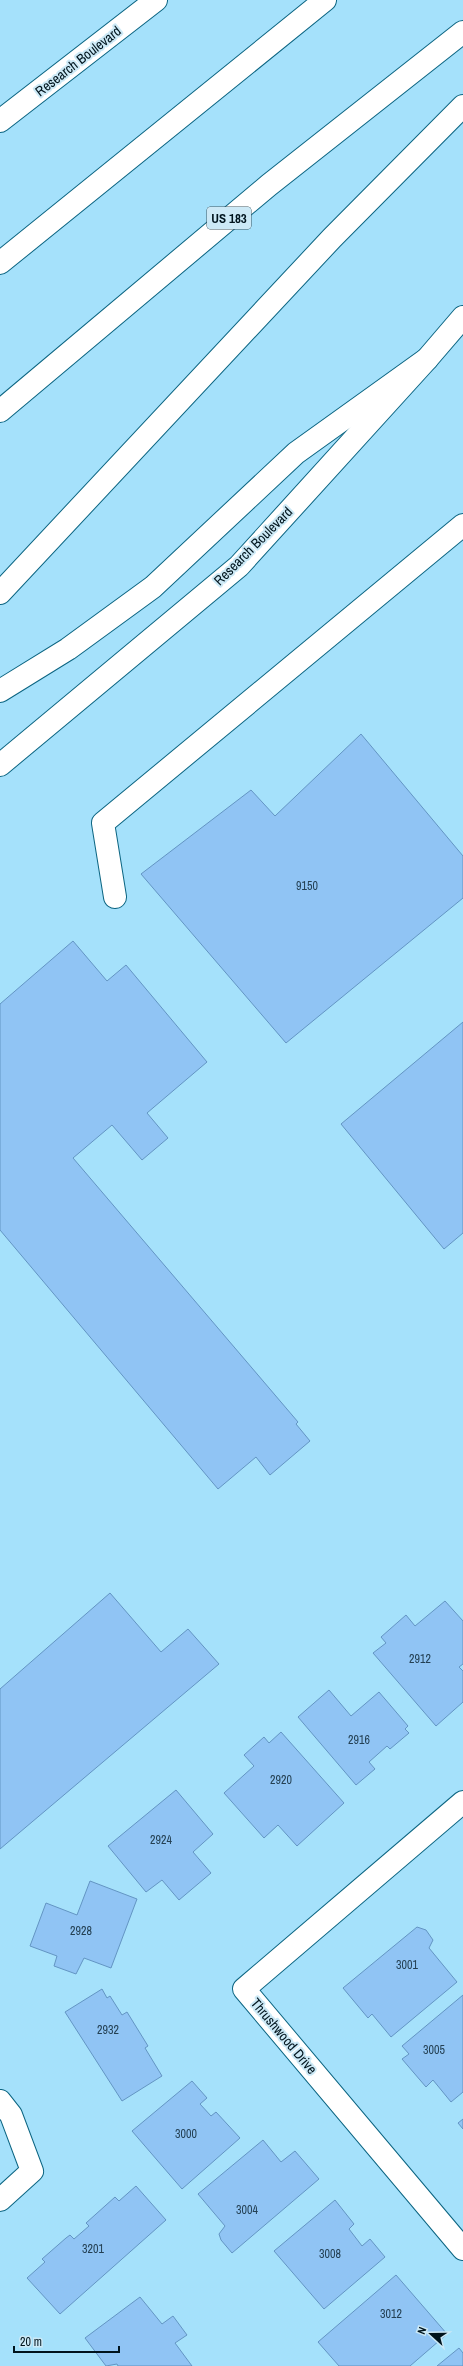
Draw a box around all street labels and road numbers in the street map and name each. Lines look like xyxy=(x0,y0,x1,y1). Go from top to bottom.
street label: Research Boulevard xyxy=(31,22,125,100)
road number: US 183 xyxy=(207,207,251,229)
street label: Research Boulevard xyxy=(210,503,296,589)
street label: Thrushwood Drive xyxy=(247,1994,321,2078)

